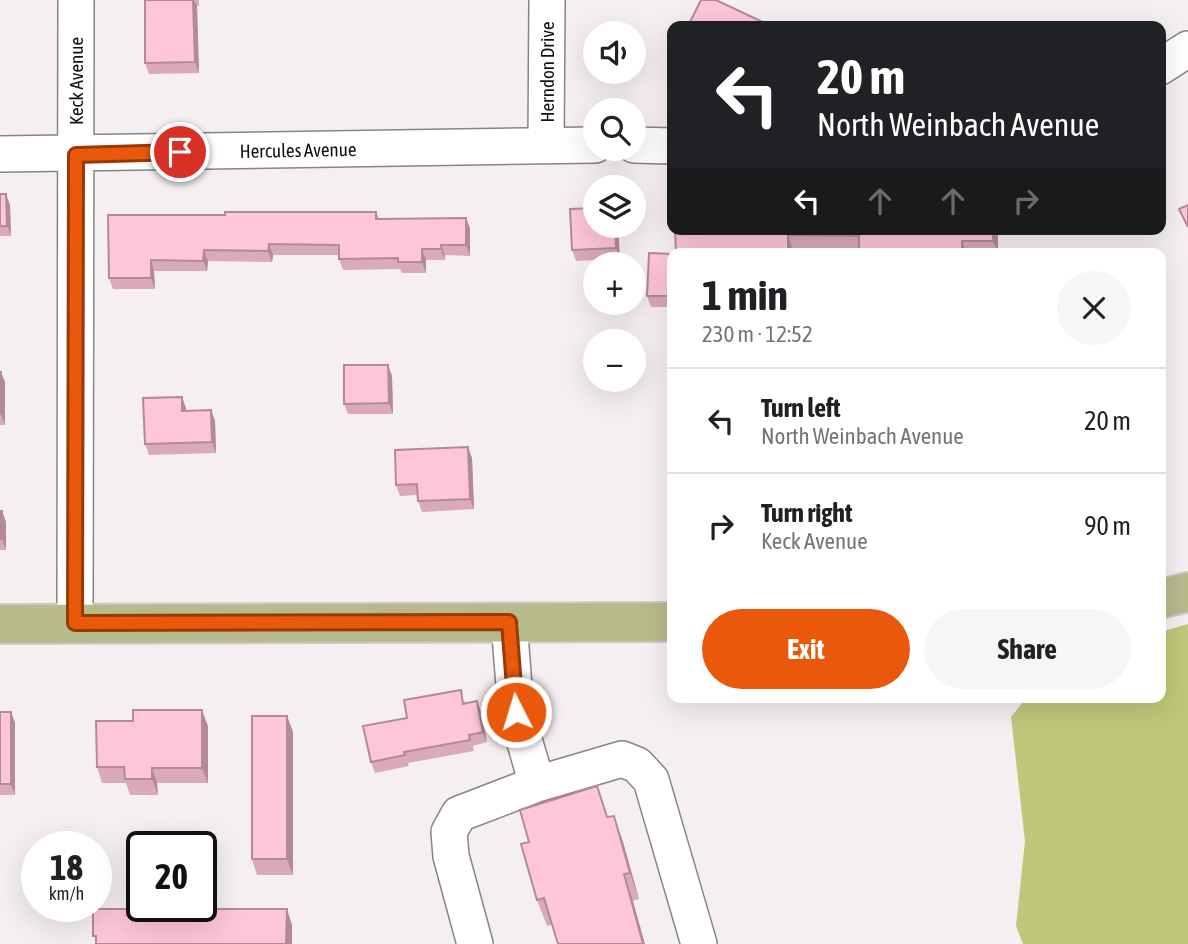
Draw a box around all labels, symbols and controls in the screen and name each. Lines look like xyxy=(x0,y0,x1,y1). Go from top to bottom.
street label: Herndon Drive xyxy=(536,21,558,123)
map controls xyxy=(583,21,646,392)
button: sound xyxy=(583,21,646,84)
street label: Keck Avenue xyxy=(65,37,87,125)
text: 20 m xyxy=(817,48,905,104)
icon: left xyxy=(702,49,793,140)
button: search xyxy=(583,98,646,161)
text: North Weinbach Avenue xyxy=(817,106,1099,143)
pin xyxy=(150,122,210,182)
icon: arrive xyxy=(161,133,199,171)
street label: Hercules Avenue xyxy=(239,138,357,162)
button: layers xyxy=(583,175,646,238)
icon: left xyxy=(788,182,826,220)
icon: ahead xyxy=(861,182,899,220)
icon: ahead xyxy=(934,182,972,220)
icon: right xyxy=(1007,182,1045,220)
button: + xyxy=(583,252,646,315)
text: 1 min xyxy=(702,271,788,319)
button: close xyxy=(1057,271,1131,345)
text: 230 m · 12:52 xyxy=(702,321,813,347)
button: − xyxy=(583,329,646,392)
text: Turn left xyxy=(761,393,841,423)
icon: left xyxy=(702,402,740,440)
text: 20 m xyxy=(1084,406,1131,436)
text: North Weinbach Avenue xyxy=(761,423,964,449)
text: Turn right xyxy=(761,498,852,528)
icon: right xyxy=(702,507,740,545)
text: 90 m xyxy=(1084,511,1131,541)
text: Keck Avenue xyxy=(761,528,868,554)
button: Exit xyxy=(702,609,910,689)
button: Share xyxy=(924,609,1131,689)
position arrow xyxy=(479,675,553,749)
speed limit sign: 20 xyxy=(126,831,217,922)
text: 18 xyxy=(50,847,83,887)
text: km/h xyxy=(49,883,84,904)

